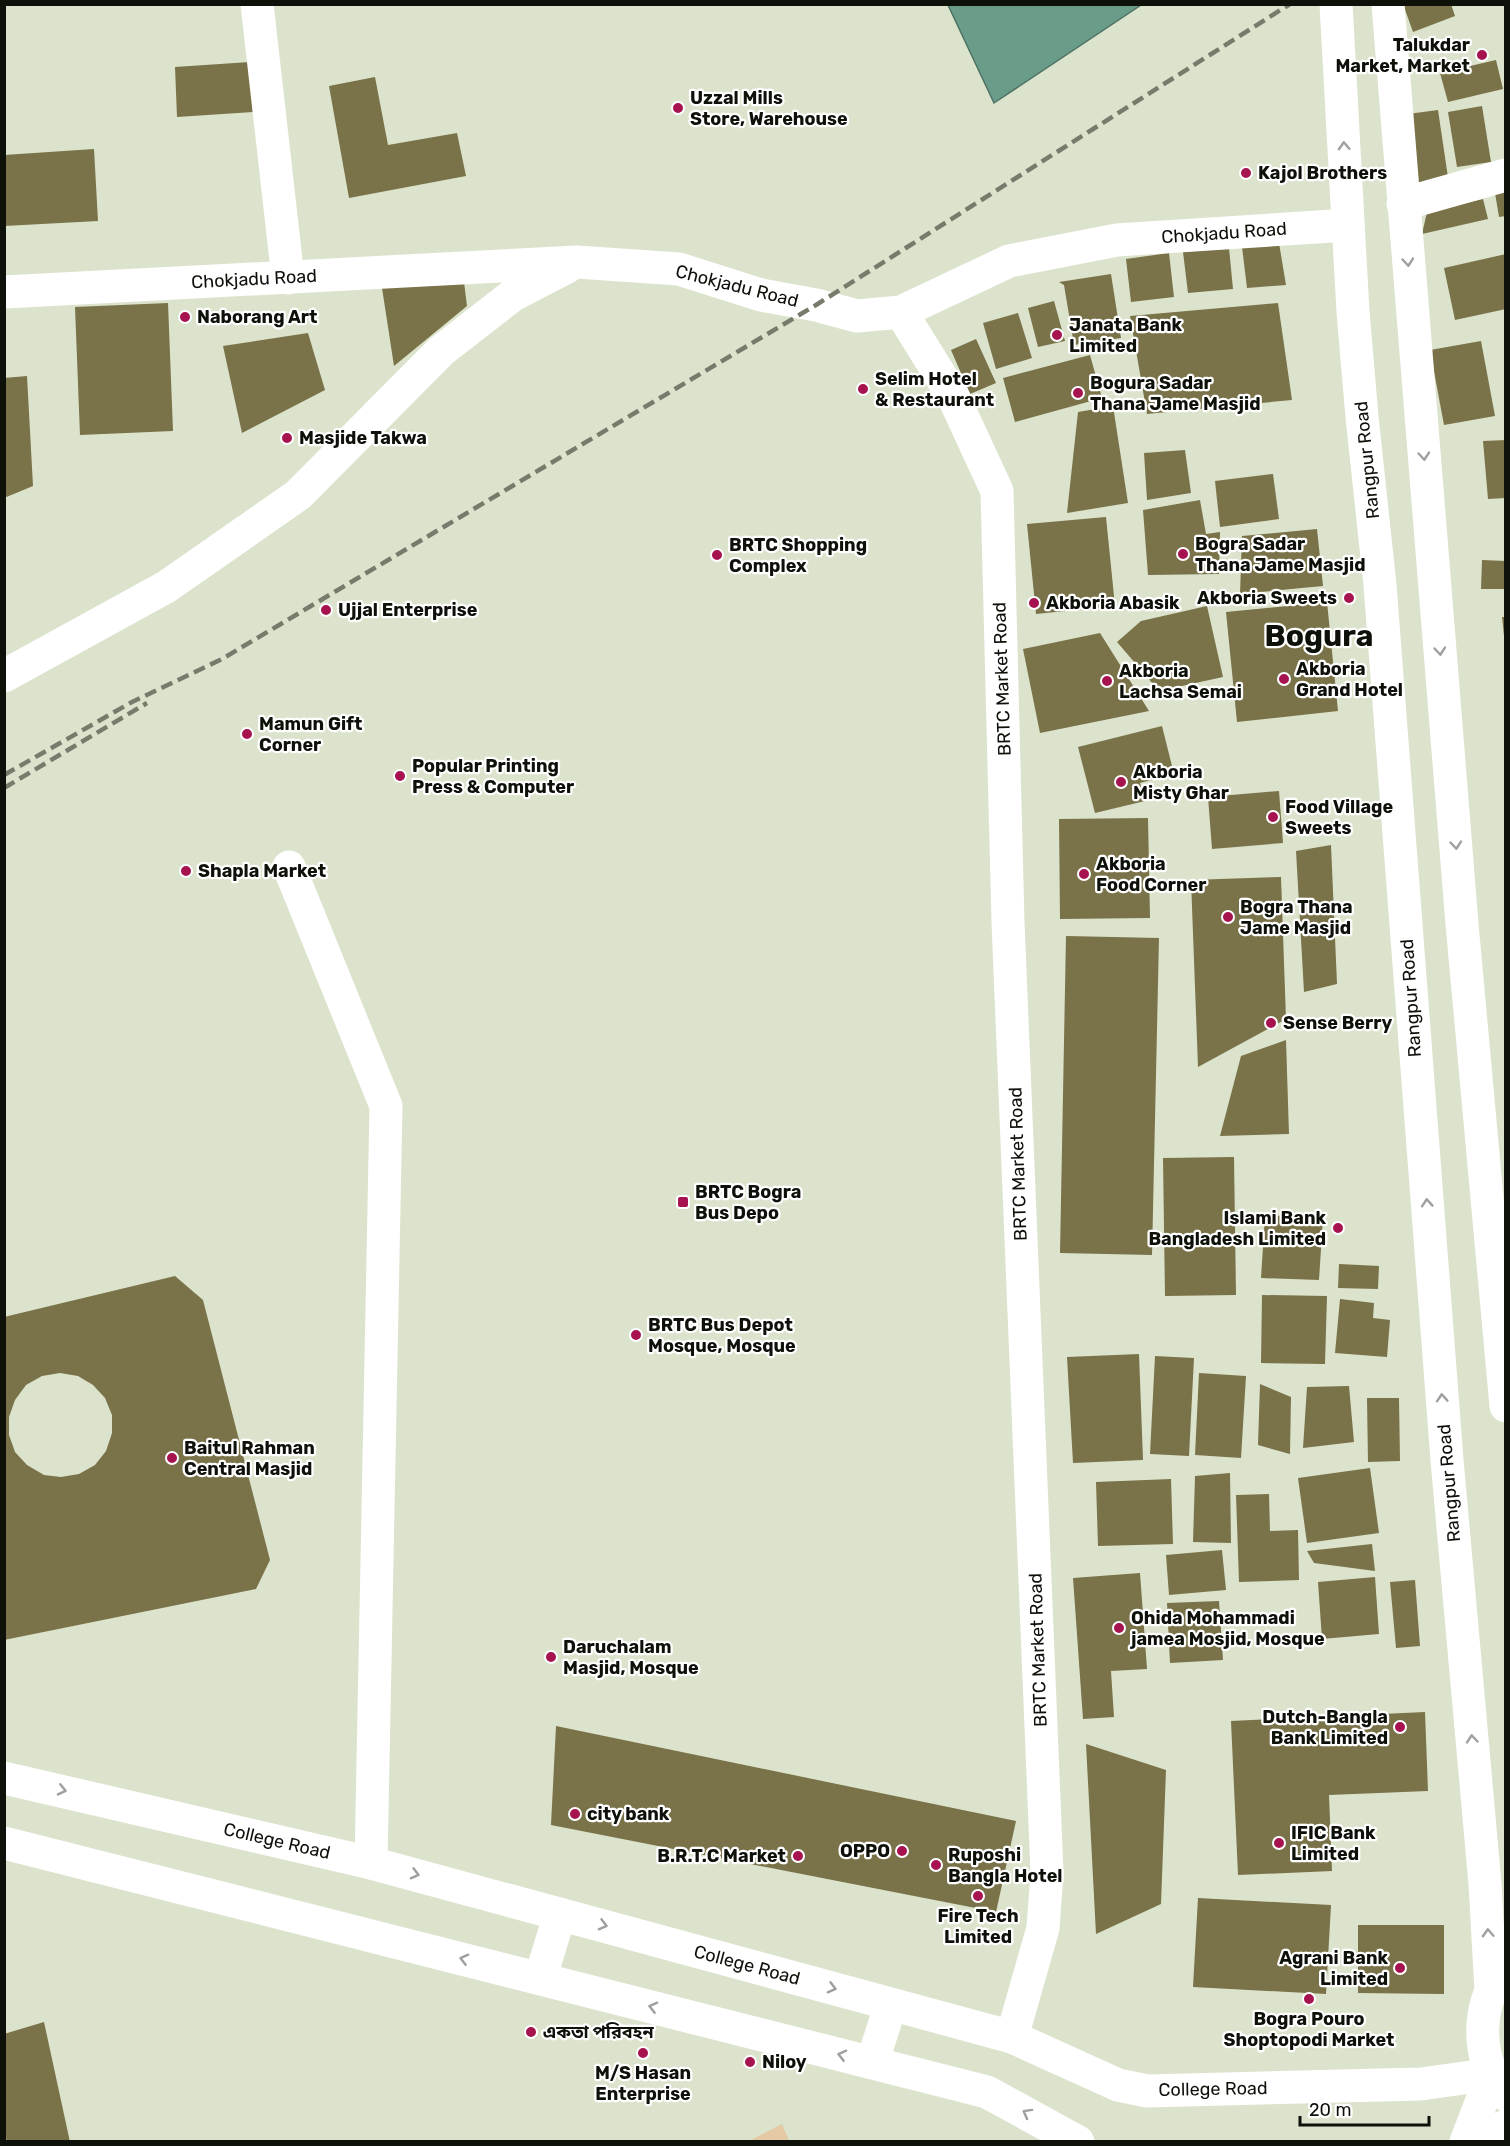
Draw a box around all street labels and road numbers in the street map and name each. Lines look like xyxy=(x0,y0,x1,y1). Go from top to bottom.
street label: Chokjadu Road xyxy=(1161,218,1287,248)
street label: Chokjadu Road xyxy=(673,260,801,312)
street label: Chokjadu Road xyxy=(191,265,317,293)
street label: Rangpur Road xyxy=(1350,400,1384,520)
street label: BRTC Market Road xyxy=(988,602,1016,756)
street label: Rangpur Road xyxy=(1396,938,1426,1058)
street label: BRTC Market Road xyxy=(1004,1087,1032,1241)
street label: Rangpur Road xyxy=(1433,1423,1465,1543)
street label: BRTC Market Road xyxy=(1024,1573,1052,1727)
street label: College Road xyxy=(221,1818,333,1864)
street label: College Road xyxy=(691,1940,803,1990)
street label: College Road xyxy=(1158,2077,1268,2101)

